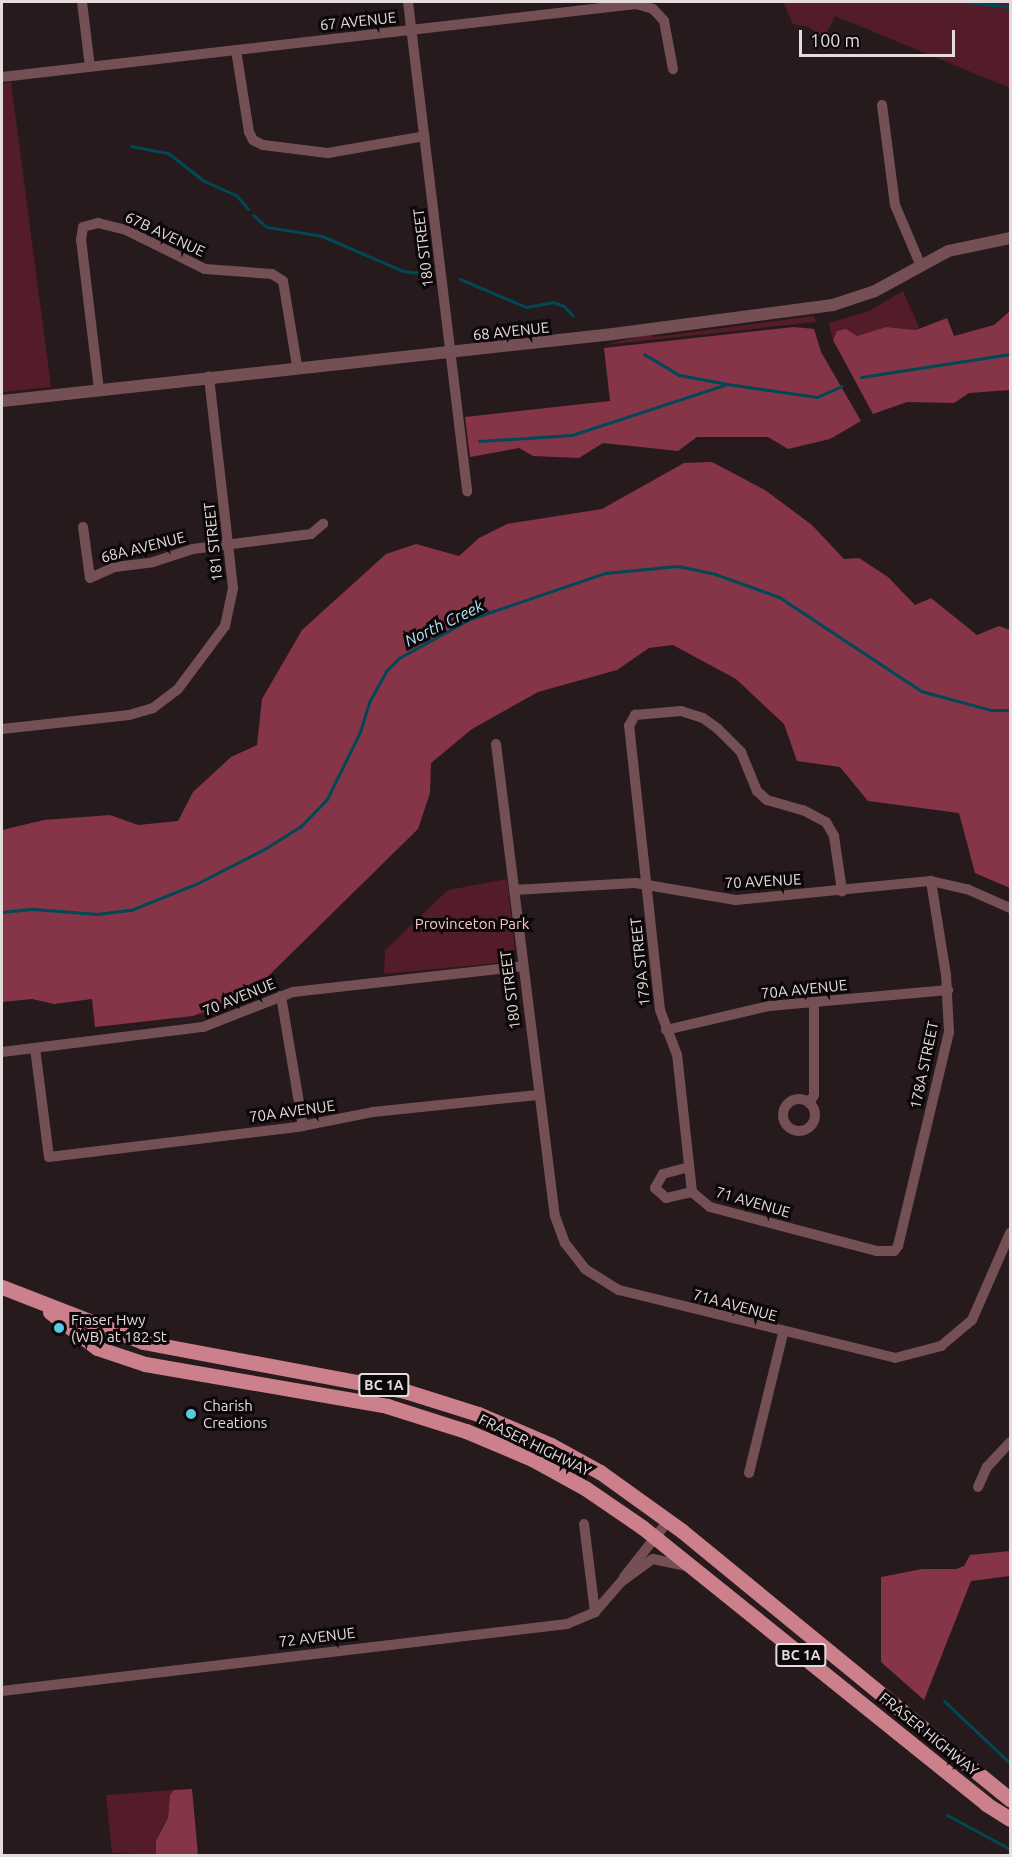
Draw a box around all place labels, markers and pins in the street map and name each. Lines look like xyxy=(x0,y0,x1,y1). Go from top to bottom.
place label: Fraser Hwy (WB) at 182 St xyxy=(71,1310,167,1345)
marker: Fraser Hwy (WB) at 182 St xyxy=(52,1321,66,1335)
place label: Charish Creations xyxy=(203,1396,267,1431)
marker: Charish Creations xyxy=(184,1407,198,1421)

